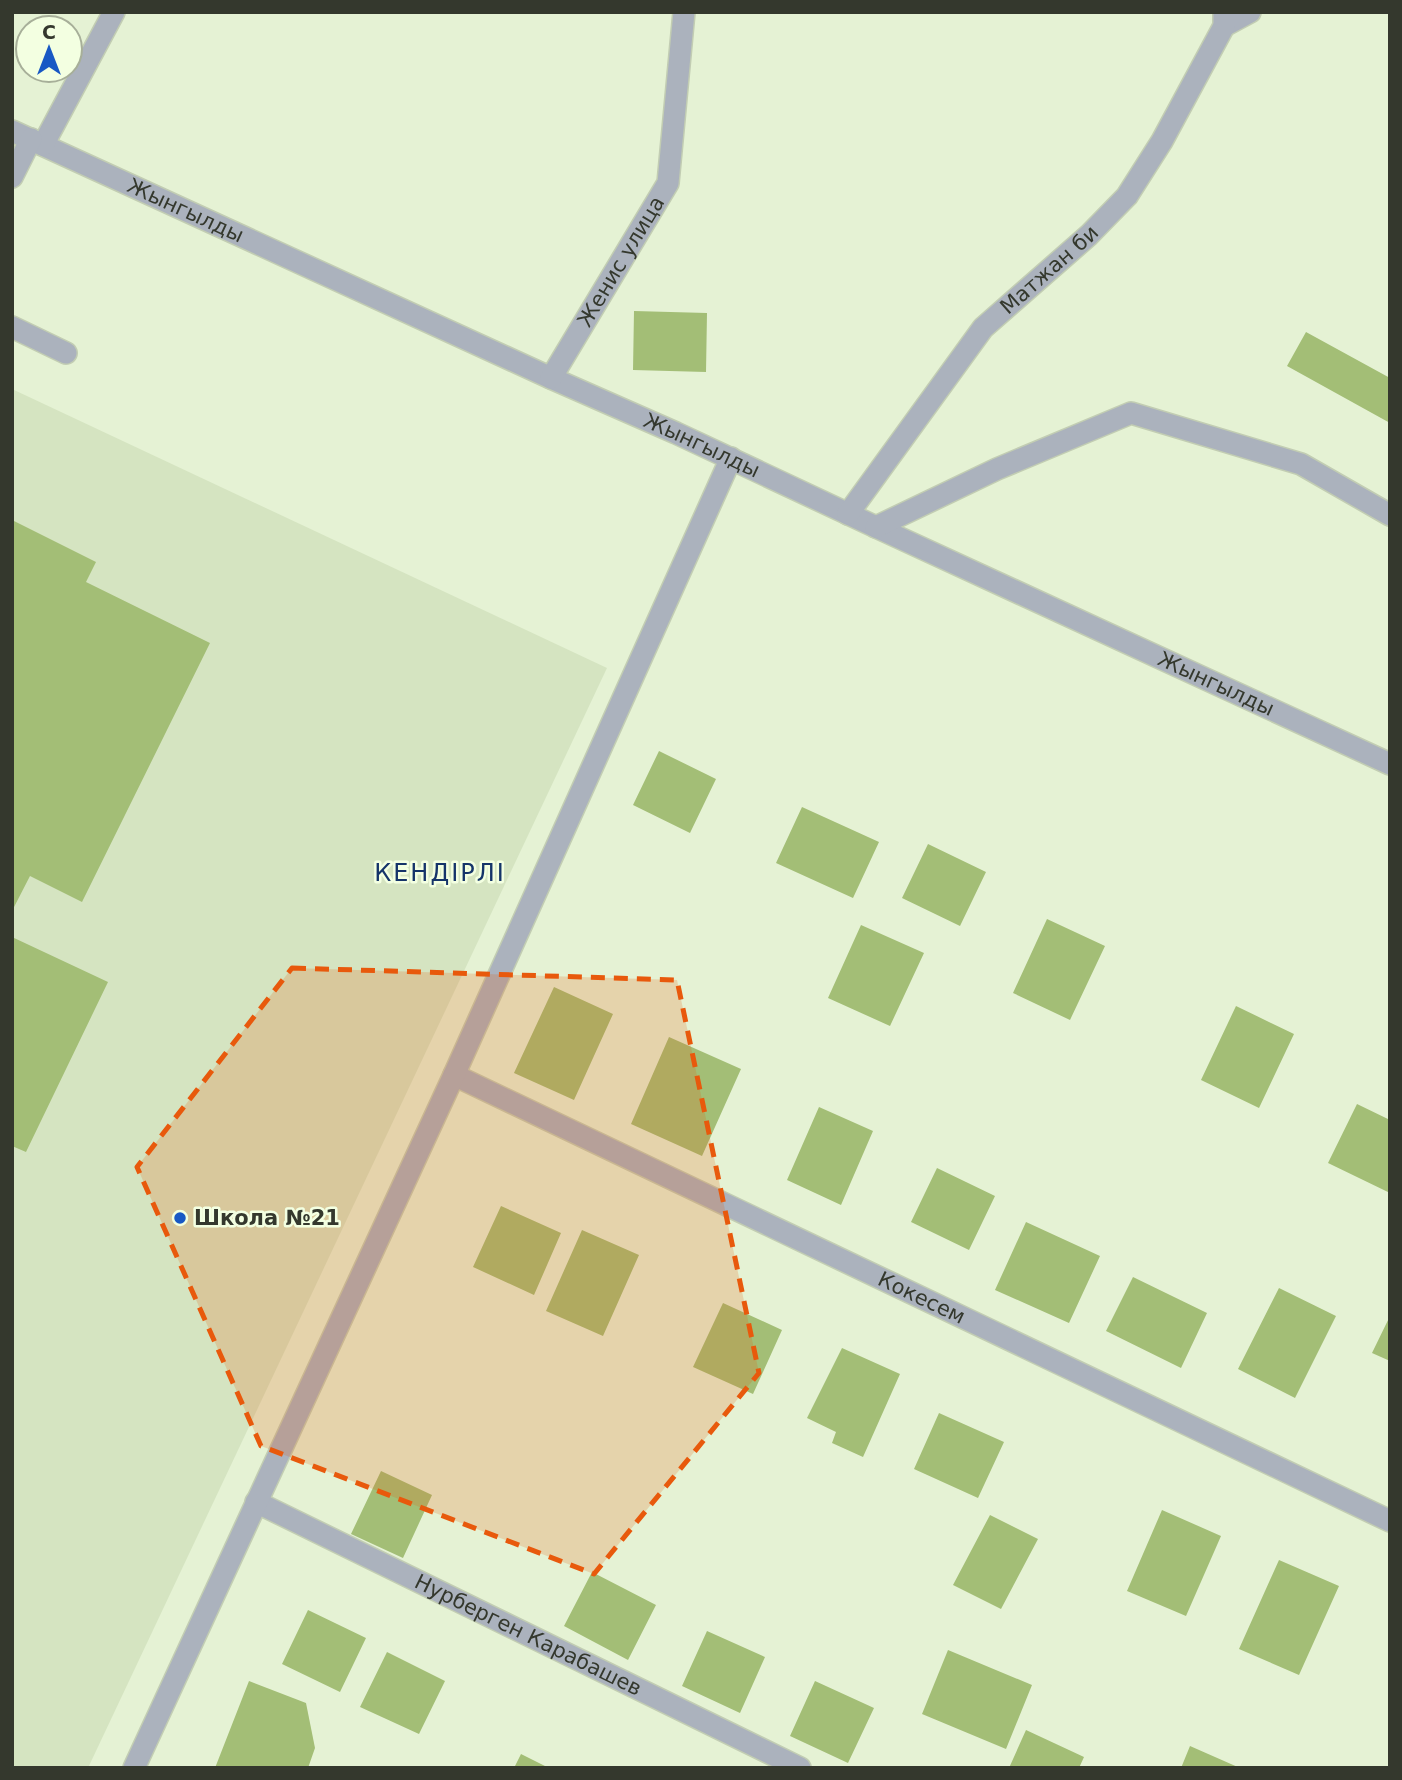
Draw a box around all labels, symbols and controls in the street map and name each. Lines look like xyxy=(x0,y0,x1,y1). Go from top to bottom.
north arrow xyxy=(14,14,84,84)
text: С xyxy=(42,21,56,43)
street label: Жынгылды xyxy=(124,174,248,248)
street label: Женис улица xyxy=(573,192,669,331)
street label: Матжан би xyxy=(995,221,1103,319)
street label: Жынгылды xyxy=(640,408,764,483)
street label: Жынгылды xyxy=(1154,647,1278,721)
district label: КЕНДІРЛІ xyxy=(374,859,506,887)
place label: Школа №21 xyxy=(194,1206,340,1230)
marker: Школа №21 xyxy=(172,1210,188,1226)
street label: Кокесем xyxy=(874,1267,969,1329)
street label: Нурберген Карабашев xyxy=(411,1570,646,1701)

